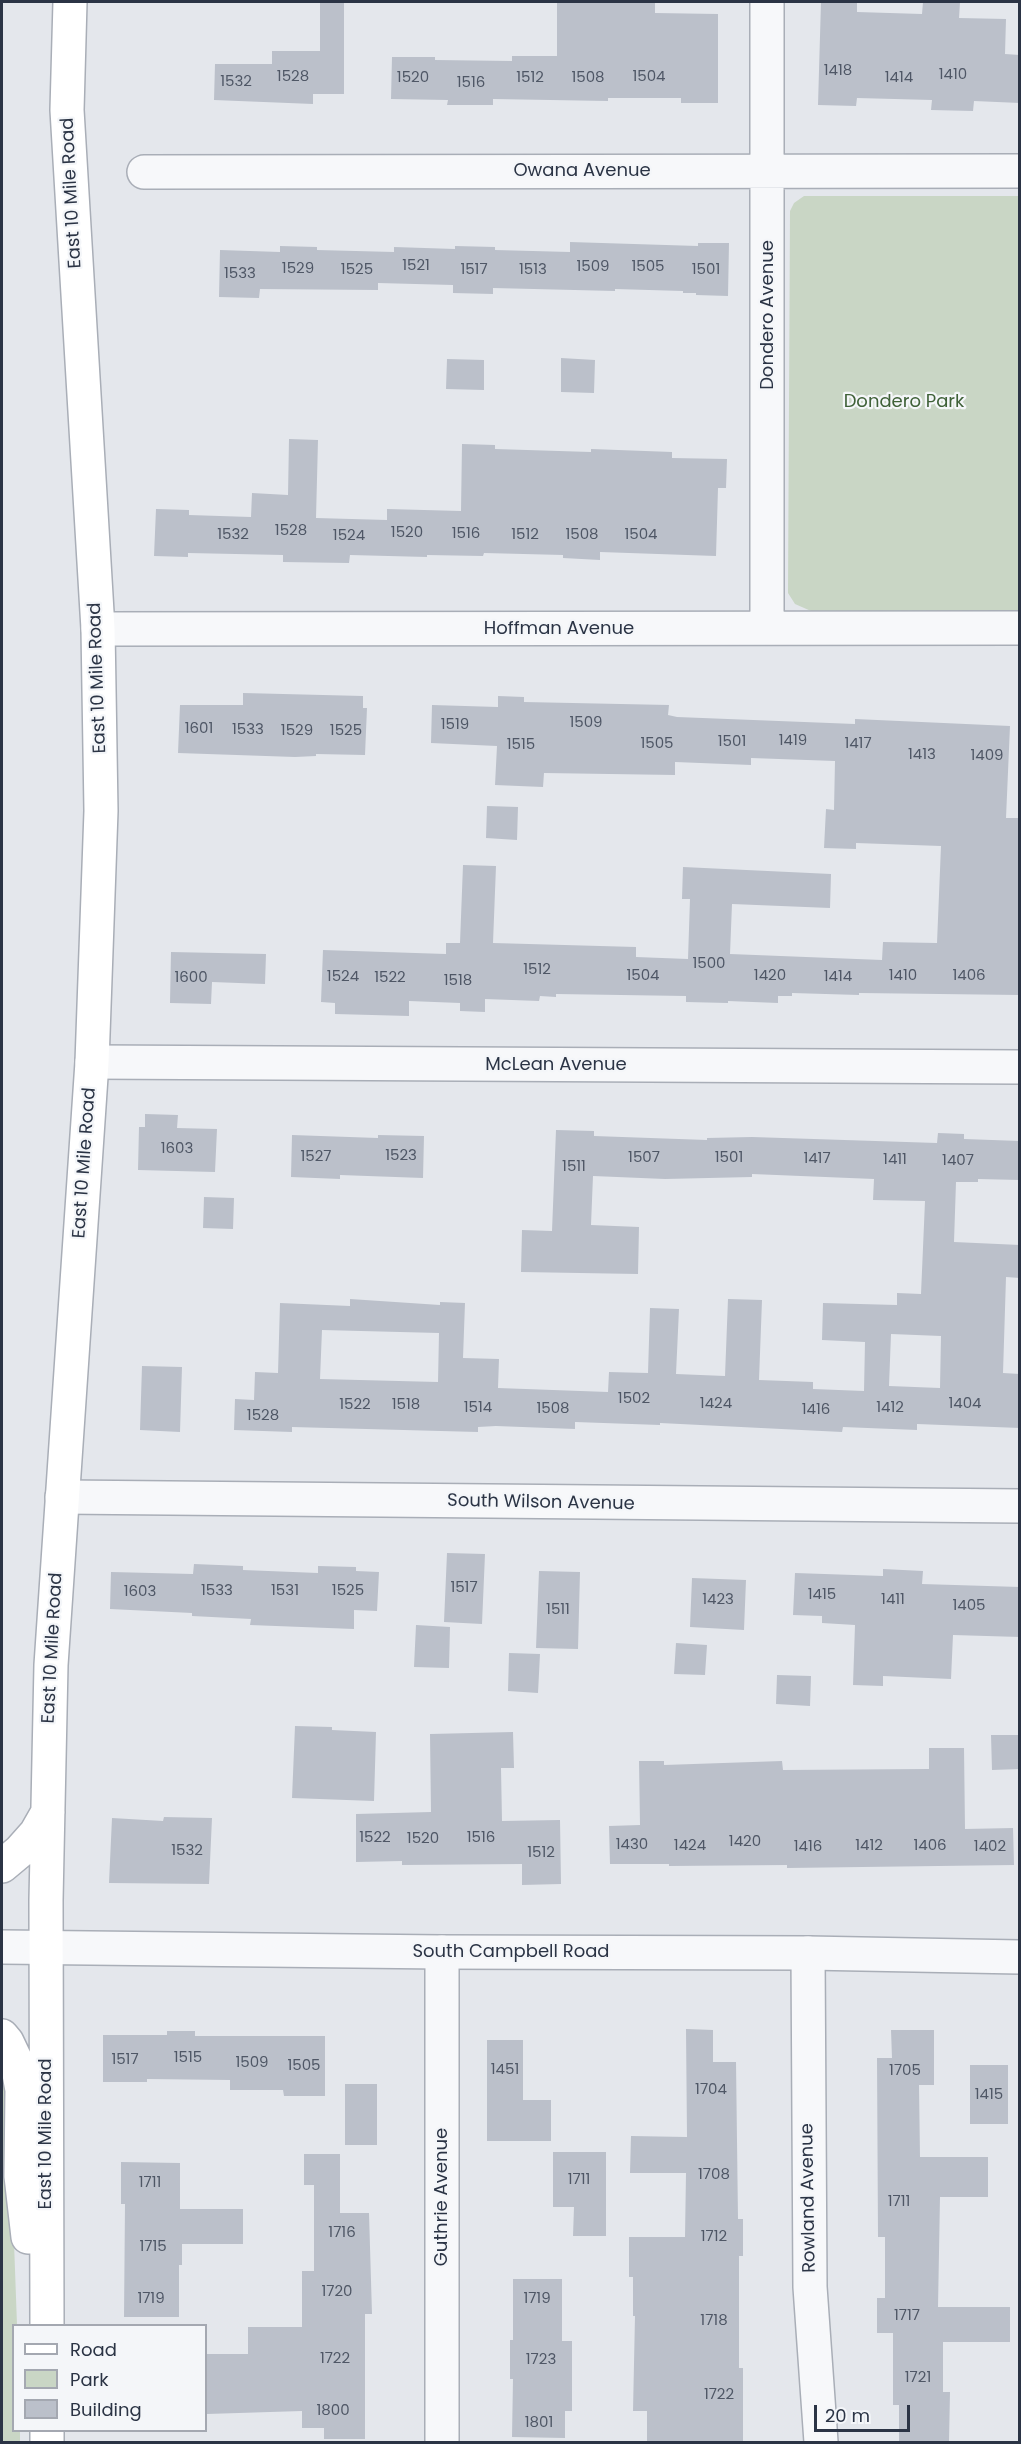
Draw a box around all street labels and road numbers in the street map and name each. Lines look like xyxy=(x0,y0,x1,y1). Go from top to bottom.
street label: East 10 Mile Road xyxy=(57,117,87,269)
street label: Owana Avenue xyxy=(513,160,651,182)
street label: Dondero Avenue xyxy=(757,240,779,390)
street label: East 10 Mile Road xyxy=(85,602,111,754)
street label: Hoffman Avenue xyxy=(484,618,634,640)
street label: McLean Avenue xyxy=(485,1054,627,1076)
street label: East 10 Mile Road xyxy=(69,1087,101,1239)
street label: South Wilson Avenue xyxy=(447,1491,635,1515)
street label: East 10 Mile Road xyxy=(38,1572,68,1724)
street label: South Campbell Road xyxy=(412,1941,610,1963)
street label: East 10 Mile Road xyxy=(35,2058,57,2210)
street label: Rowland Avenue xyxy=(797,2123,821,2273)
street label: Guthrie Avenue xyxy=(431,2128,453,2266)

